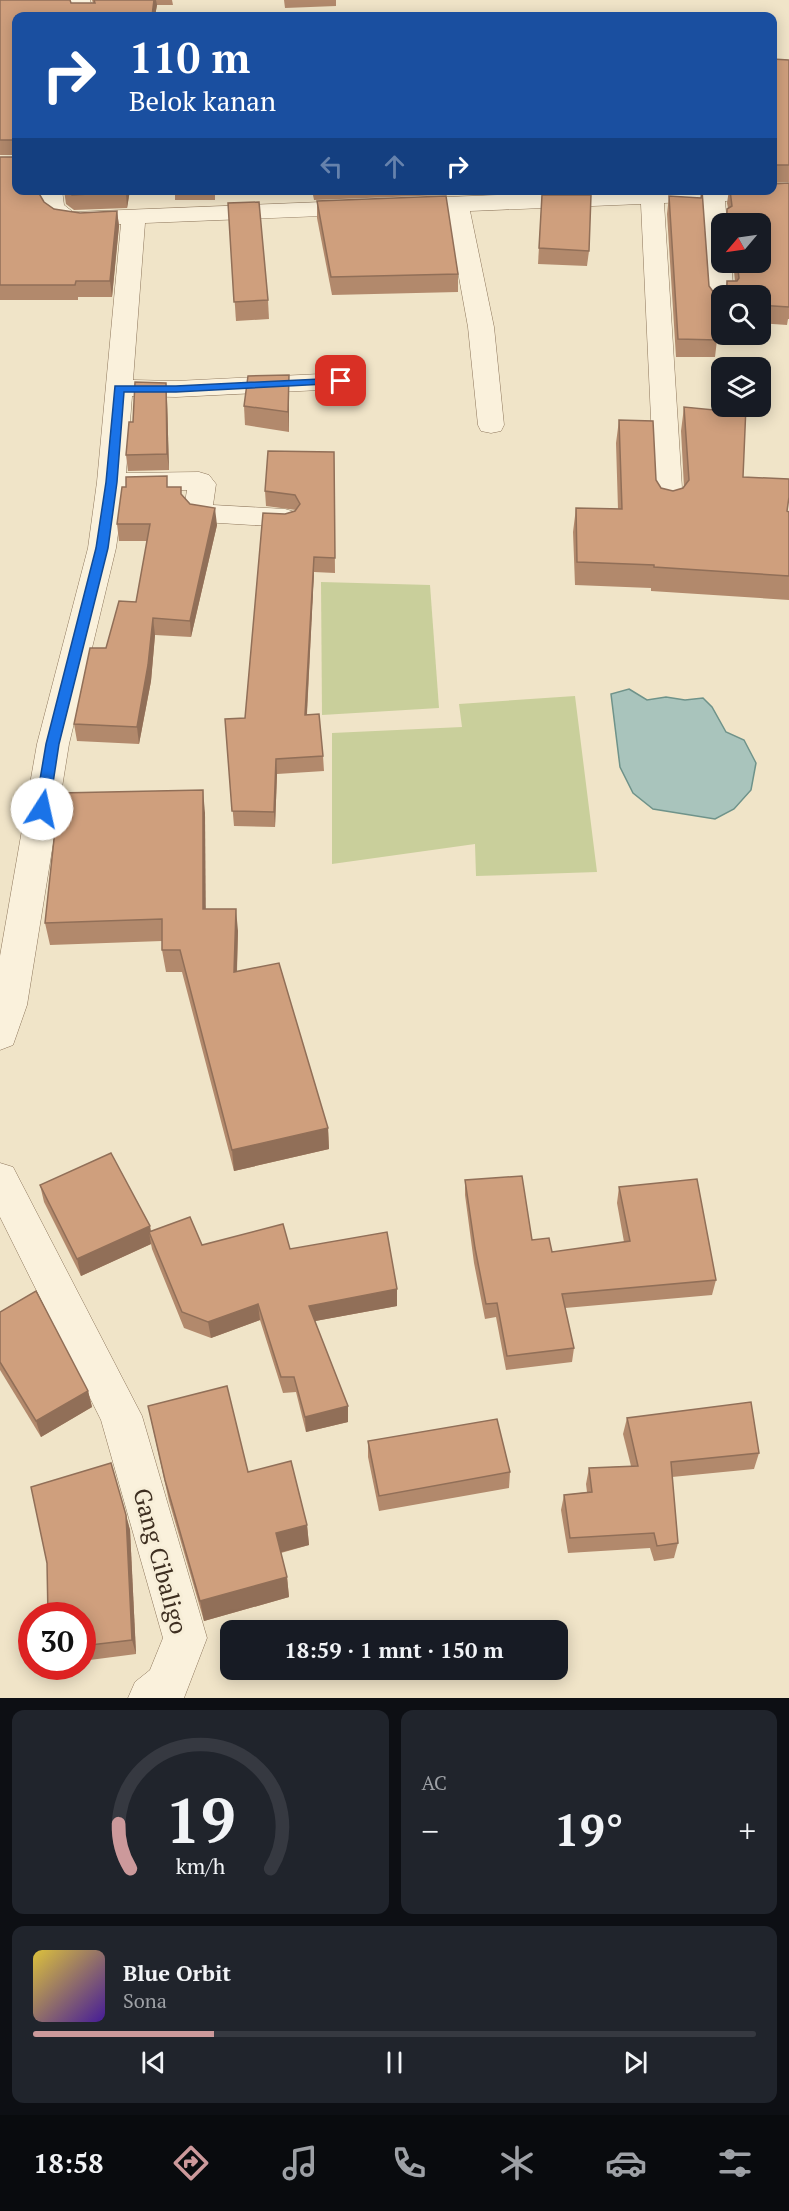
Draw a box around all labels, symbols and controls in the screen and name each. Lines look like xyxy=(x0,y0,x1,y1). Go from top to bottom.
text: 110 m xyxy=(129,29,250,85)
icon: right xyxy=(30,36,108,114)
text: Belok kanan xyxy=(129,83,276,119)
icon: left xyxy=(315,150,348,183)
icon: ahead xyxy=(378,150,411,183)
icon: right xyxy=(441,150,474,183)
north arrow xyxy=(711,213,771,273)
map controls xyxy=(711,213,771,417)
button: search xyxy=(711,285,771,345)
pin xyxy=(315,355,366,406)
button: layers xyxy=(711,357,771,417)
icon: arrive xyxy=(324,364,357,397)
position arrow xyxy=(10,777,74,841)
street label: Gang Cibaligo xyxy=(126,1485,196,1637)
speed limit sign: 30 xyxy=(18,1602,96,1680)
text: 18:59 · 1 mnt · 150 m xyxy=(284,1635,504,1664)
text: AC xyxy=(422,1769,447,1796)
text: 19 xyxy=(165,1778,236,1861)
text: 19° xyxy=(554,1799,623,1859)
text: − xyxy=(422,1809,439,1852)
text: + xyxy=(738,1809,756,1852)
text: km/h xyxy=(175,1852,225,1880)
text: Blue Orbit xyxy=(123,1958,231,1987)
text: Sona xyxy=(123,1987,167,2014)
icon: previous xyxy=(137,2046,170,2079)
icon: pause xyxy=(378,2046,411,2079)
icon: next xyxy=(619,2046,652,2079)
icon: directions xyxy=(170,2142,212,2184)
icon: music xyxy=(279,2142,321,2184)
icon: phone xyxy=(388,2142,430,2184)
icon: climate xyxy=(496,2142,538,2184)
icon: car xyxy=(605,2142,647,2184)
icon: filters xyxy=(714,2142,756,2184)
text: 18:58 xyxy=(33,2145,104,2181)

